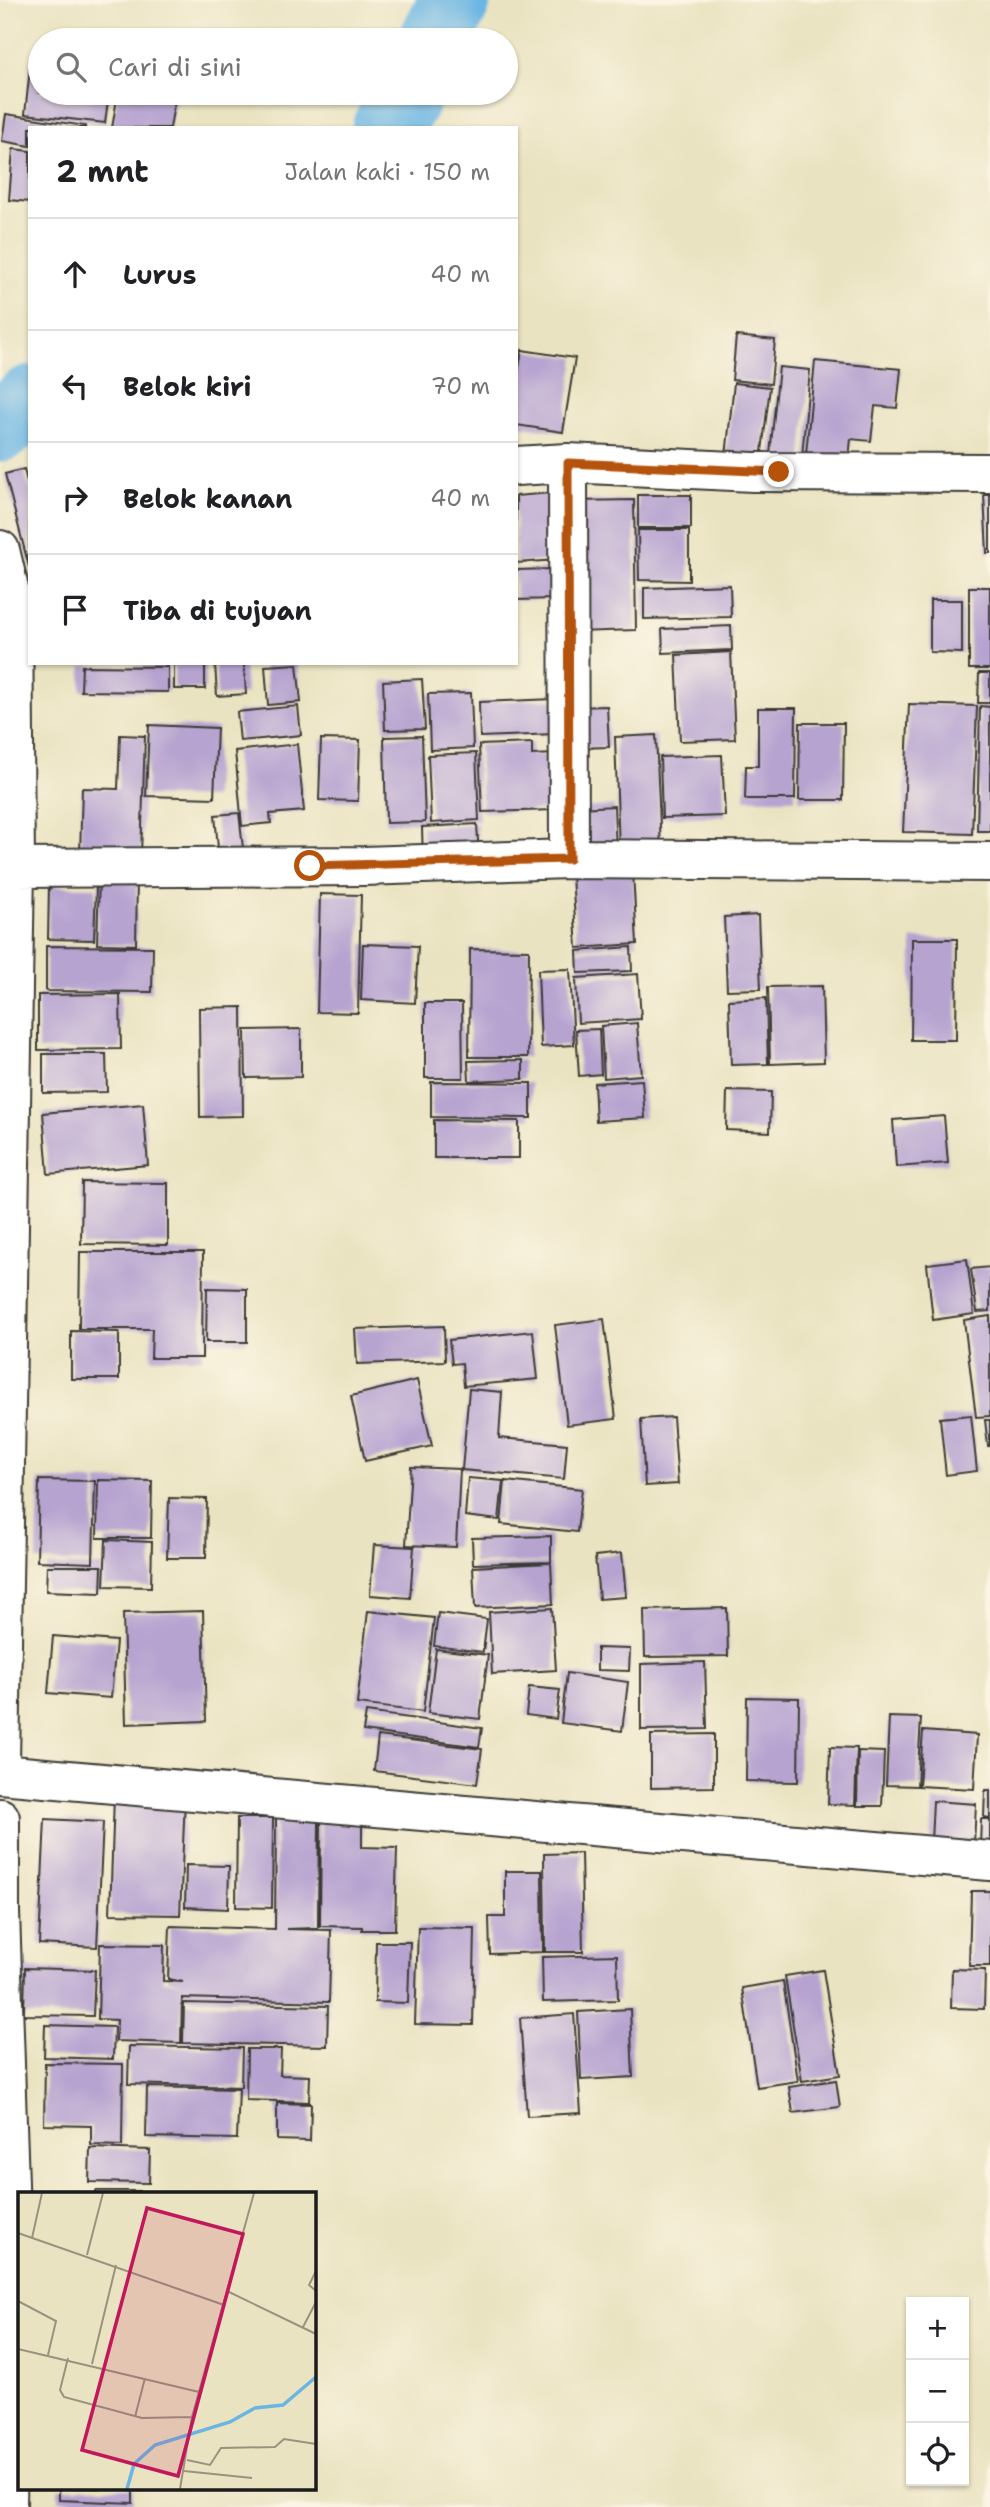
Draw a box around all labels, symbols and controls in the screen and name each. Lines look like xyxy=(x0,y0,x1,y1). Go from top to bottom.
search box xyxy=(28,28,518,105)
icon: search xyxy=(52,48,90,86)
text: Cari di sini xyxy=(108,49,242,84)
text: 2 mnt xyxy=(56,151,149,192)
text: Jalan kaki · 150 m xyxy=(284,157,490,187)
icon: ahead xyxy=(56,255,94,293)
text: Lurus xyxy=(123,257,196,292)
text: 40 m xyxy=(430,259,490,289)
icon: left xyxy=(56,367,94,405)
text: Belok kiri xyxy=(123,369,252,404)
text: 70 m xyxy=(431,371,490,401)
route end xyxy=(763,456,794,487)
icon: right xyxy=(56,479,94,517)
text: Belok kanan xyxy=(123,481,292,516)
text: 40 m xyxy=(430,483,490,513)
icon: arrive xyxy=(56,591,94,629)
text: Tiba di tujuan xyxy=(123,593,312,628)
route start xyxy=(294,850,325,881)
inset map xyxy=(18,2192,315,2490)
map controls xyxy=(906,2297,969,2486)
button: + xyxy=(906,2297,969,2360)
button: − xyxy=(906,2360,969,2423)
button: locate xyxy=(906,2423,969,2486)

